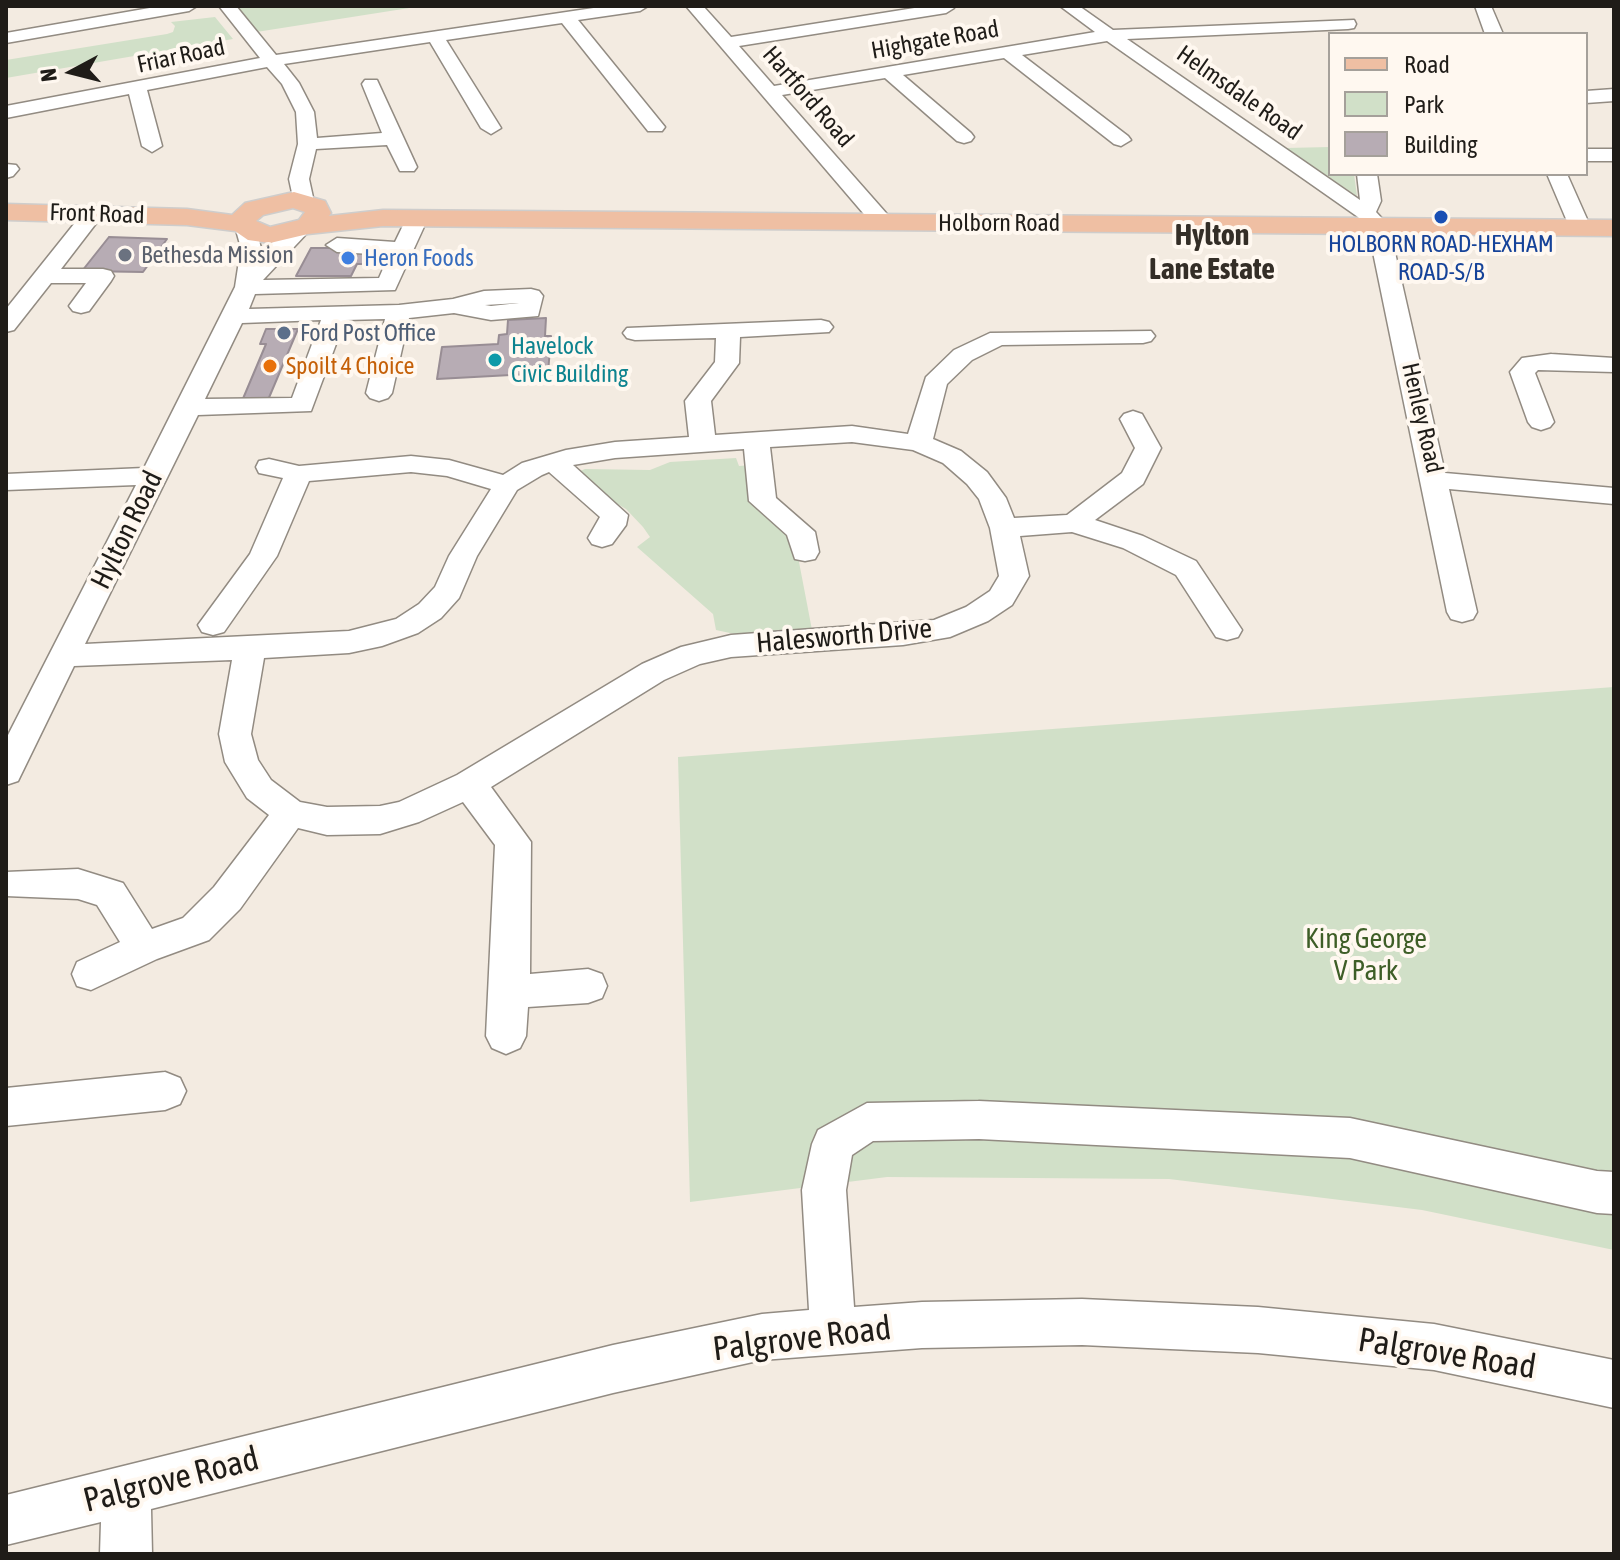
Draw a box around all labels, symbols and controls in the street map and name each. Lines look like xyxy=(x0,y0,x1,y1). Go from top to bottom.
street label: Highgate Road xyxy=(869,15,1001,65)
north arrow xyxy=(32,32,112,112)
legend xyxy=(1328,32,1588,176)
street label: Friar Road xyxy=(134,33,228,79)
street label: Helmsdale Road xyxy=(1171,39,1307,147)
street label: Hartford Road xyxy=(756,41,860,153)
text: Road xyxy=(1404,51,1450,78)
text: N xyxy=(34,67,62,83)
text: Park xyxy=(1404,91,1444,118)
text: Building xyxy=(1404,131,1477,158)
street label: Front Road xyxy=(49,198,145,230)
marker: HOLBORN ROAD-HEXHAM ROAD-S/B xyxy=(1432,208,1450,226)
street label: Holborn Road xyxy=(938,209,1060,237)
district label: Hylton Lane Estate xyxy=(1149,218,1275,288)
place label: HOLBORN ROAD-HEXHAM ROAD-S/B xyxy=(1328,230,1554,286)
place label: Bethesda Mission xyxy=(141,241,294,269)
place label: Heron Foods xyxy=(364,244,474,272)
marker: Bethesda Mission xyxy=(116,246,134,264)
marker: Heron Foods xyxy=(339,249,357,267)
place label: Ford Post Office xyxy=(300,319,436,347)
marker: Ford Post Office xyxy=(275,324,293,342)
place label: Havelock Civic Building xyxy=(511,332,628,388)
marker: Havelock Civic Building xyxy=(486,351,504,369)
place label: Spoilt 4 Choice xyxy=(286,352,414,380)
marker: Spoilt 4 Choice xyxy=(261,357,279,375)
street label: Henley Road xyxy=(1395,360,1449,476)
street label: Hylton Road xyxy=(84,466,170,594)
street label: Halesworth Drive xyxy=(755,612,933,660)
park label: King George V Park xyxy=(1305,922,1427,988)
street label: Palgrove Road xyxy=(711,1308,893,1370)
street label: Palgrove Road xyxy=(1355,1320,1539,1388)
street label: Palgrove Road xyxy=(79,1439,263,1521)

